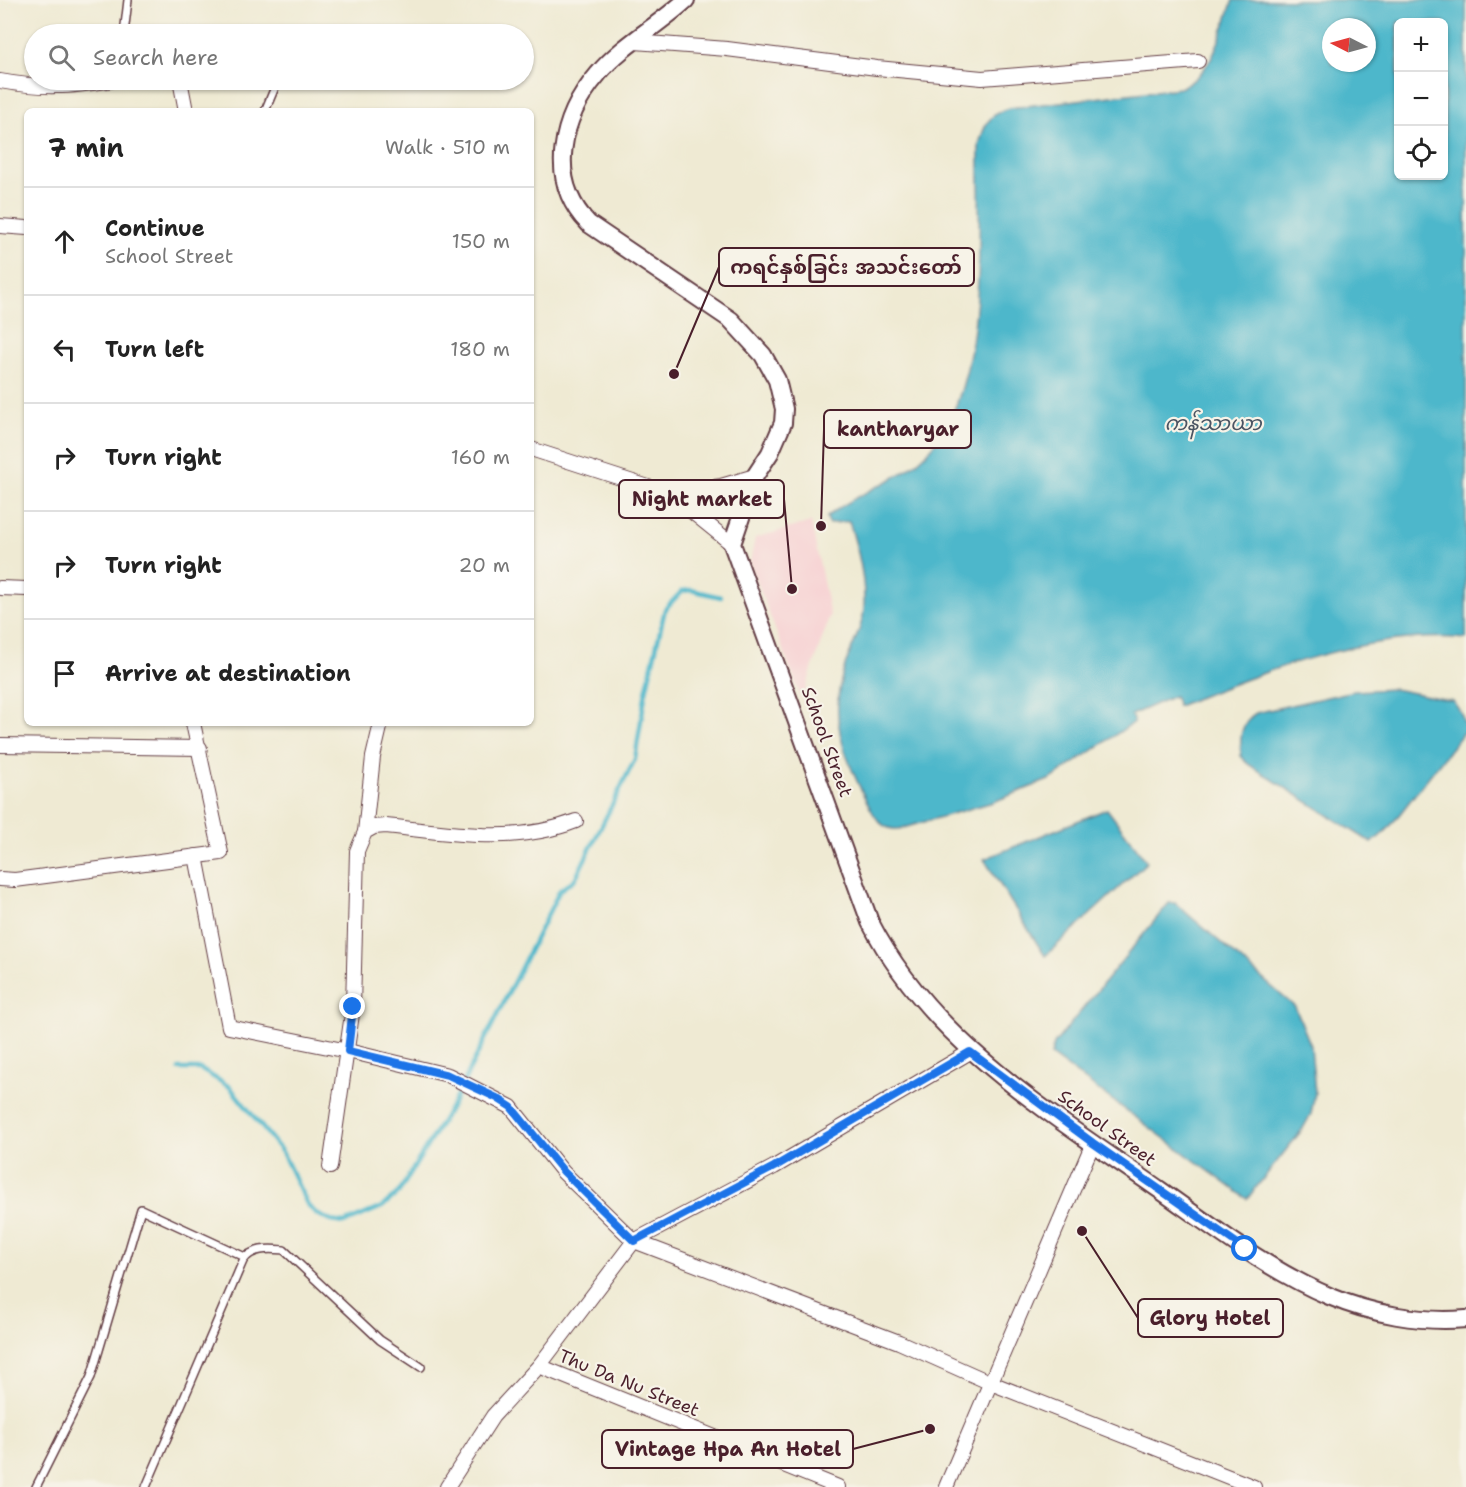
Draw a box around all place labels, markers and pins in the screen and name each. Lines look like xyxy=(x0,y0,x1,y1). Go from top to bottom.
callout: ကရင်နှစ်ခြင်း အသင်းတော် xyxy=(719,248,974,286)
callout: kantharyar xyxy=(824,410,971,448)
callout: Night market xyxy=(619,480,784,518)
callout: Glory Hotel xyxy=(1138,1299,1283,1337)
callout: Vintage Hpa An Hotel xyxy=(602,1430,853,1468)

